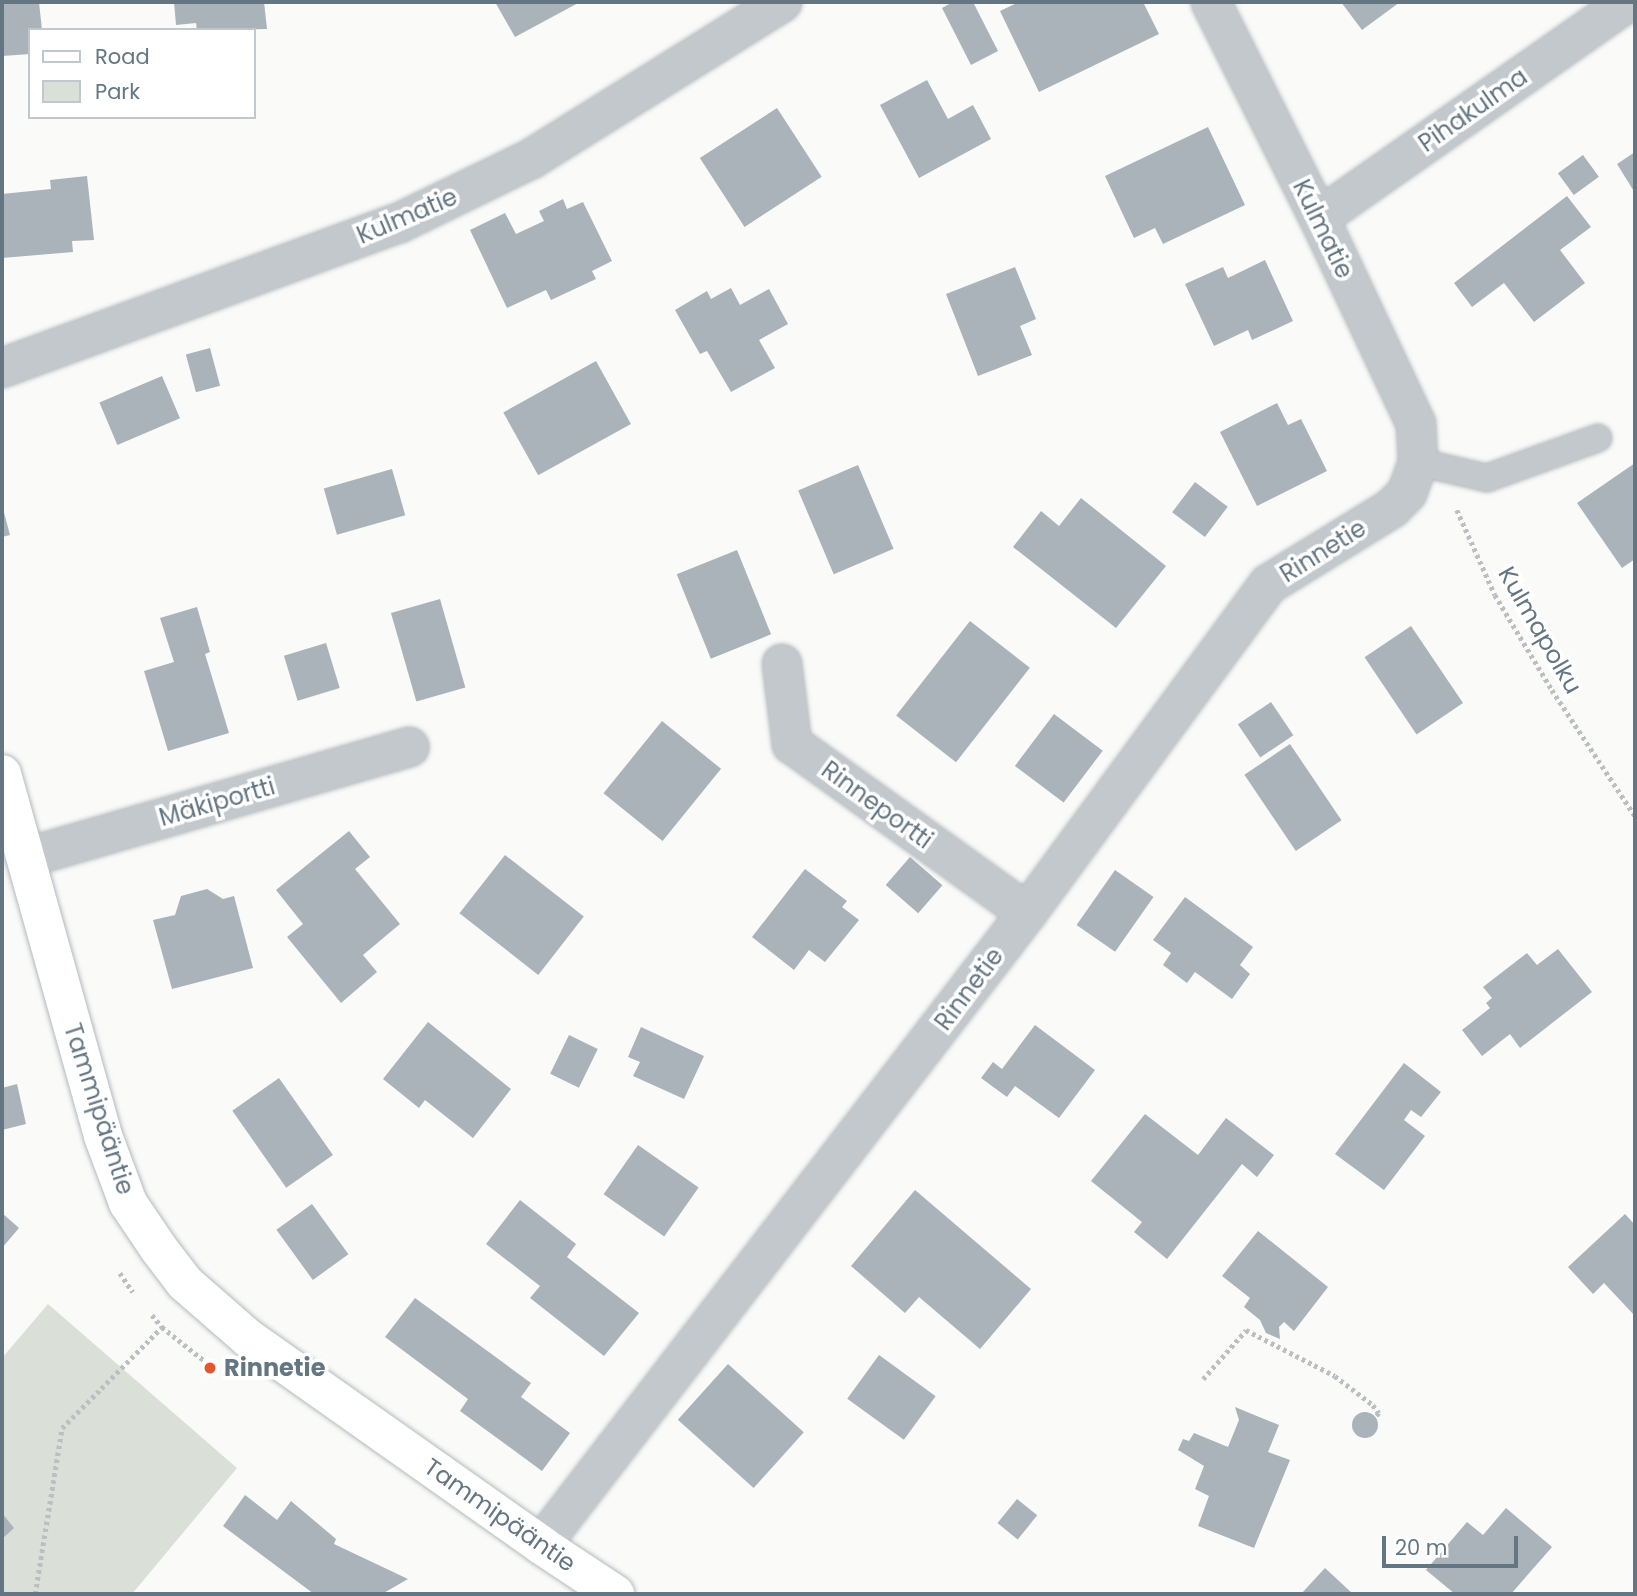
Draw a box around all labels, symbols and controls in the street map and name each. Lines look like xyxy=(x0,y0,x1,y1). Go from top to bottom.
legend xyxy=(28,28,256,119)
text: Road xyxy=(95,42,150,71)
street label: Pihakulma xyxy=(1413,62,1533,158)
text: Park xyxy=(95,77,140,106)
street label: Kulmatie xyxy=(1287,175,1359,283)
street label: Kulmatie xyxy=(353,182,461,250)
street label: Rinnetie xyxy=(1275,513,1371,589)
street label: Kulmapolku xyxy=(1492,561,1588,699)
street label: Rinneportti xyxy=(816,755,938,855)
street label: Mäkiportti xyxy=(156,772,278,832)
street label: Rinnetie xyxy=(929,942,1009,1036)
street label: Tammipääntie xyxy=(58,1020,140,1198)
place label: Rinnetie xyxy=(224,1354,325,1382)
marker: Rinnetie xyxy=(202,1360,218,1376)
street label: Tammipääntie xyxy=(419,1452,581,1578)
scale bar xyxy=(1385,1522,1522,1566)
text: 20 m xyxy=(1395,1533,1448,1562)

